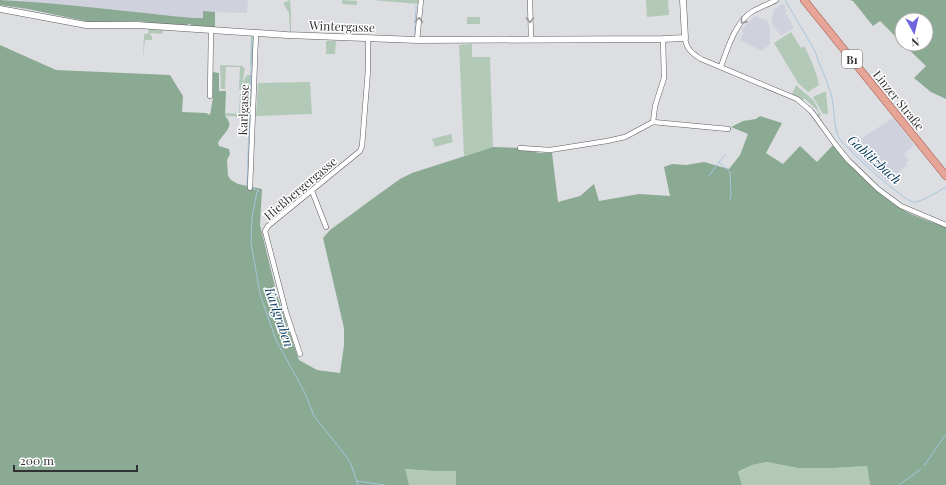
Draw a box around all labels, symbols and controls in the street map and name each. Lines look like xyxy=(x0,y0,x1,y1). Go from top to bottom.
north arrow xyxy=(894,12,934,52)
one-way arrow xyxy=(741,16,748,23)
street label: Wintergasse xyxy=(308,17,375,35)
one-way arrow xyxy=(414,17,423,23)
one-way arrow xyxy=(526,17,535,23)
text: N xyxy=(910,34,920,50)
road number: B1 xyxy=(842,50,862,68)
street label: Linzer Straße xyxy=(870,67,928,133)
street label: Karlgasse xyxy=(234,84,252,136)
water label: Gablitzbach xyxy=(845,131,905,187)
street label: Hießbergergasse xyxy=(260,153,340,223)
water label: Karlgraben xyxy=(262,284,298,349)
scale bar xyxy=(14,447,137,473)
text: 200 m xyxy=(20,452,54,468)

